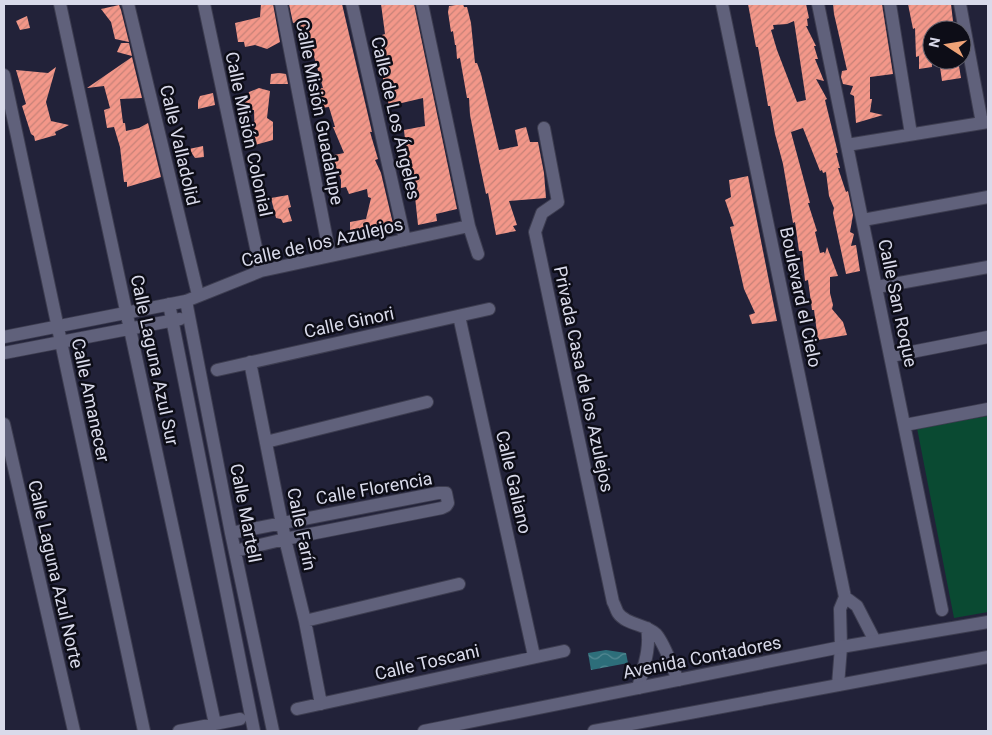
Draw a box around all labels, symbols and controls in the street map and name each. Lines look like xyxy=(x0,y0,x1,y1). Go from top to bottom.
street label: Calle Misión Guadalupe xyxy=(292,17,348,207)
north arrow xyxy=(922,20,972,70)
street label: Calle de Los Ángeles xyxy=(367,34,425,202)
text: N xyxy=(925,36,943,49)
street label: Calle Misión Colonial xyxy=(221,50,277,218)
street label: Calle Valladolid xyxy=(156,83,204,207)
street label: Calle de los Azulejos xyxy=(239,213,405,271)
street label: Boulevard el Cielo xyxy=(776,225,826,369)
street label: Calle San Roque xyxy=(874,237,922,369)
street label: Privada Casa de los Azulejos xyxy=(550,264,618,494)
street label: Calle Laguna Azul Sur xyxy=(127,273,183,447)
street label: Calle Ginori xyxy=(302,302,396,342)
street label: Calle Amanecer xyxy=(68,336,114,464)
street label: Calle Galiano xyxy=(492,428,536,536)
street label: Calle Martell xyxy=(226,462,266,564)
street label: Calle Florencia xyxy=(314,467,434,509)
street label: Calle Laguna Azul Norte xyxy=(24,478,88,670)
street label: Calle Farín xyxy=(283,486,321,572)
street label: Avenida Contadores xyxy=(621,631,783,683)
street label: Calle Toscani xyxy=(373,640,481,684)

